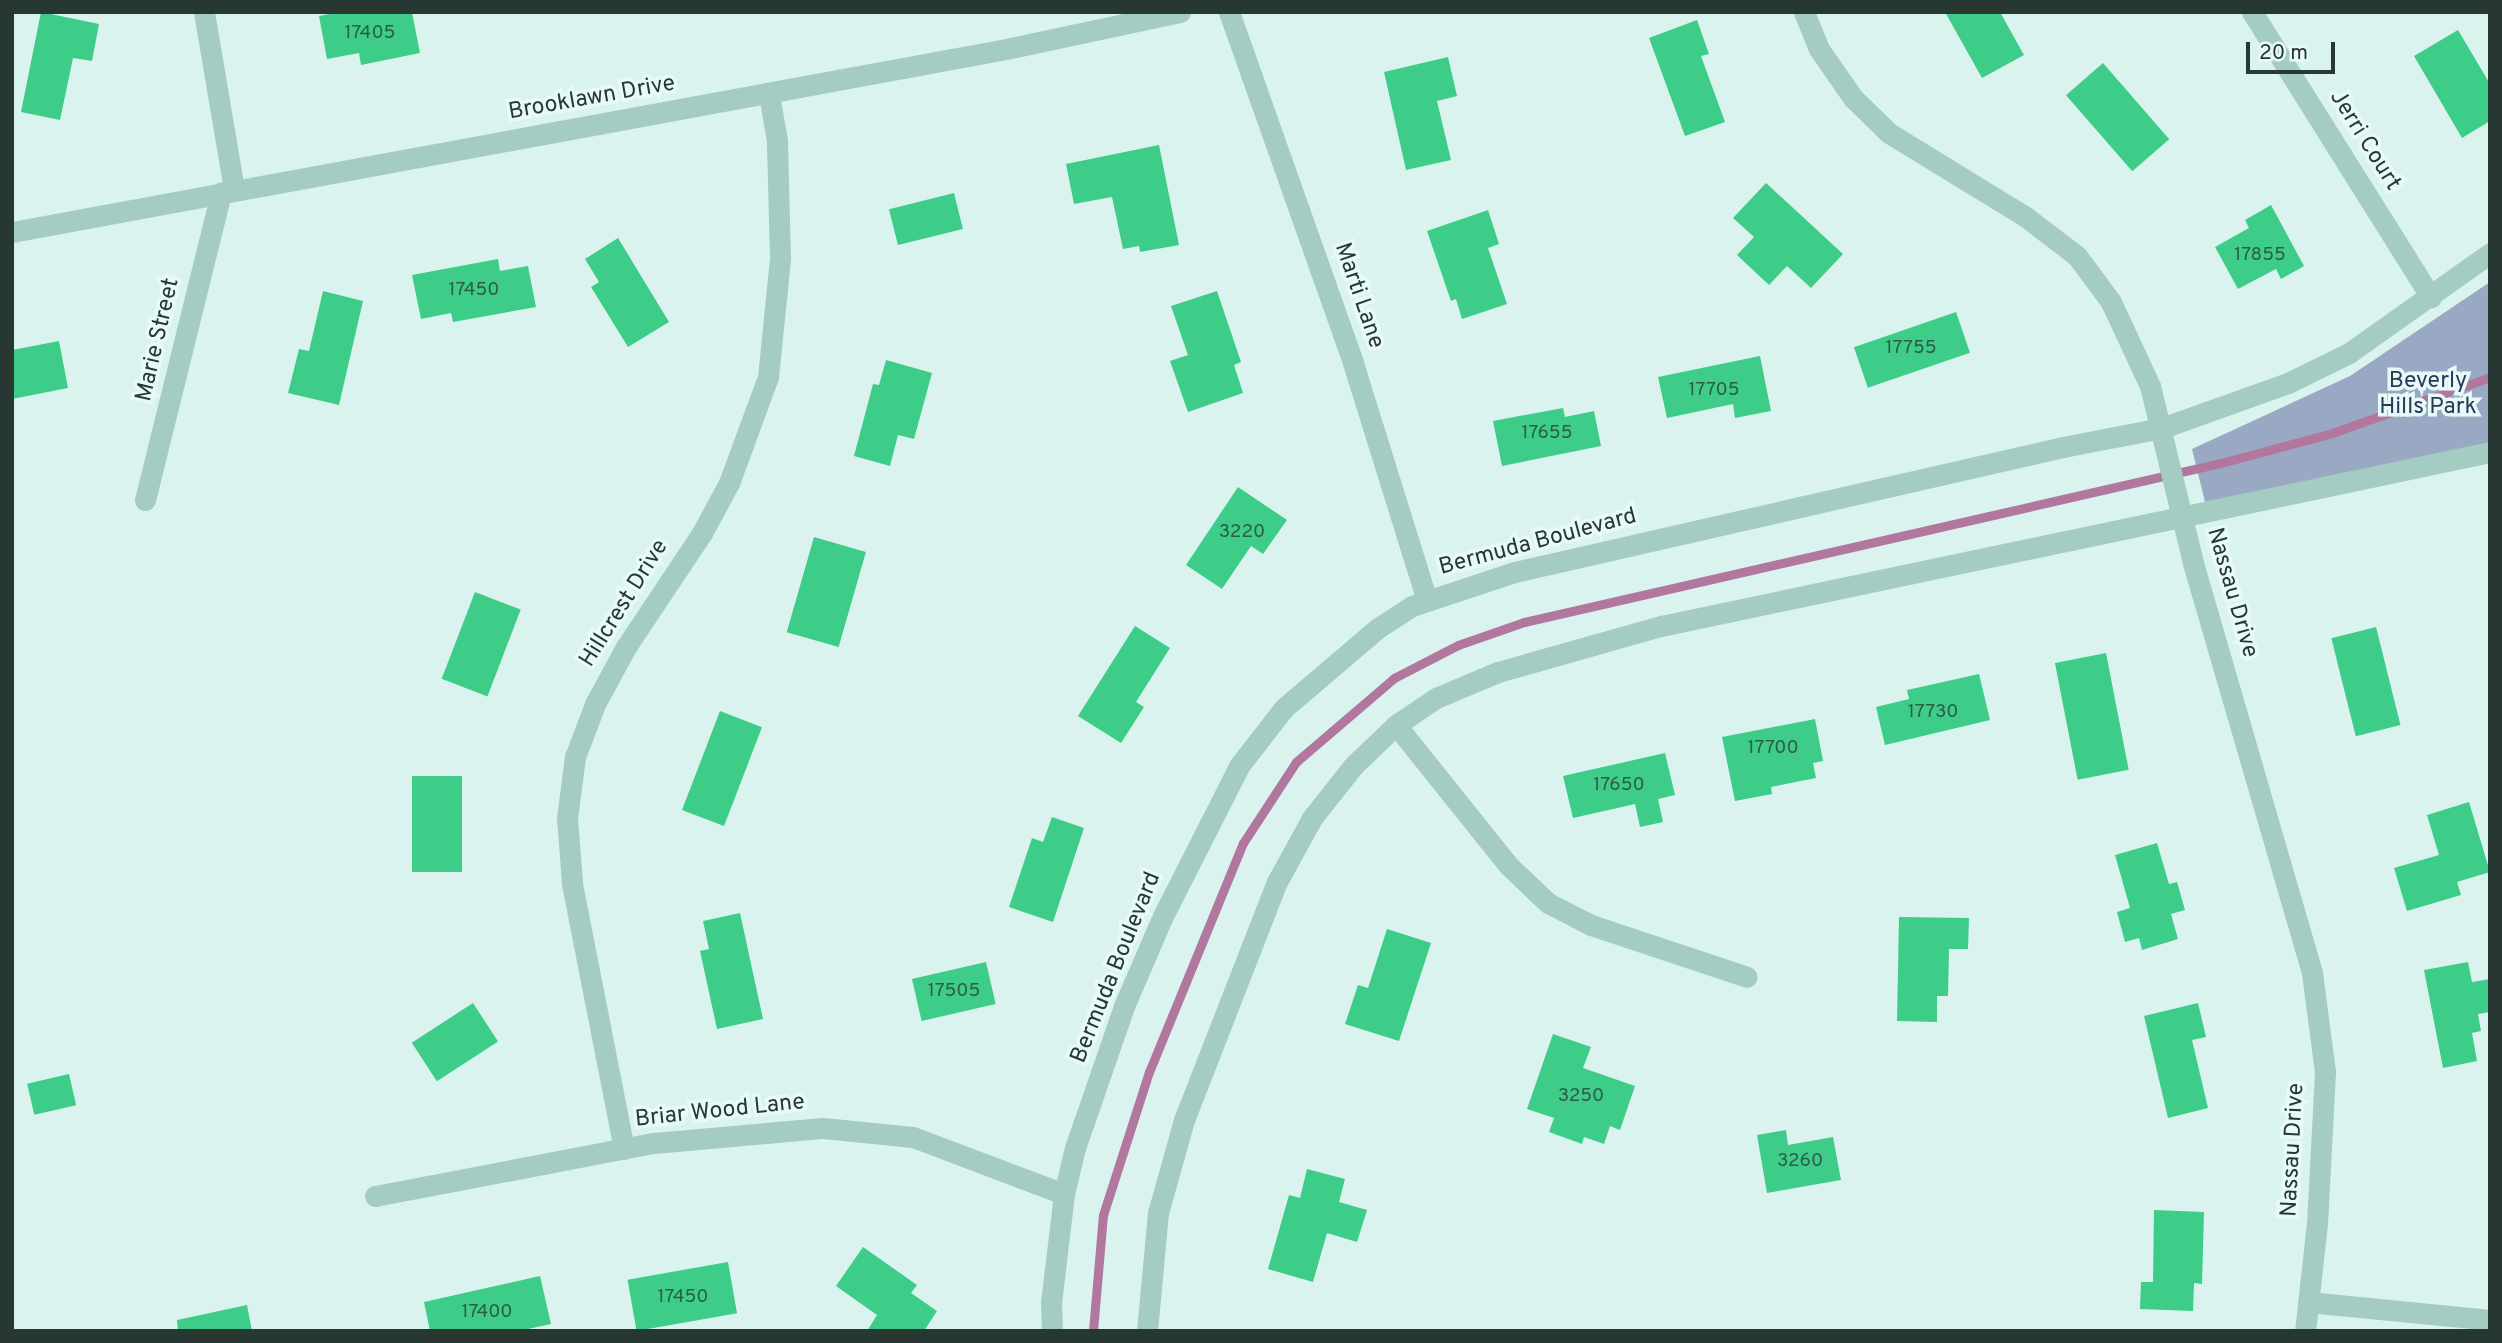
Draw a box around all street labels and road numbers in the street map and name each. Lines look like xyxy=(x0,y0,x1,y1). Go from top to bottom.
street label: Brooklawn Drive xyxy=(506,71,678,127)
street label: Jerri Court xyxy=(2322,86,2406,196)
street label: Marti Lane xyxy=(1327,240,1389,352)
street label: Marie Street xyxy=(131,276,187,404)
street label: Bermuda Boulevard xyxy=(1436,503,1640,583)
street label: Nassau Drive xyxy=(2199,525,2263,661)
street label: Hillcrest Drive xyxy=(575,535,675,673)
street label: Bermuda Boulevard xyxy=(1066,868,1168,1068)
street label: Nassau Drive xyxy=(2277,1082,2311,1218)
street label: Briar Wood Lane xyxy=(634,1089,806,1135)

